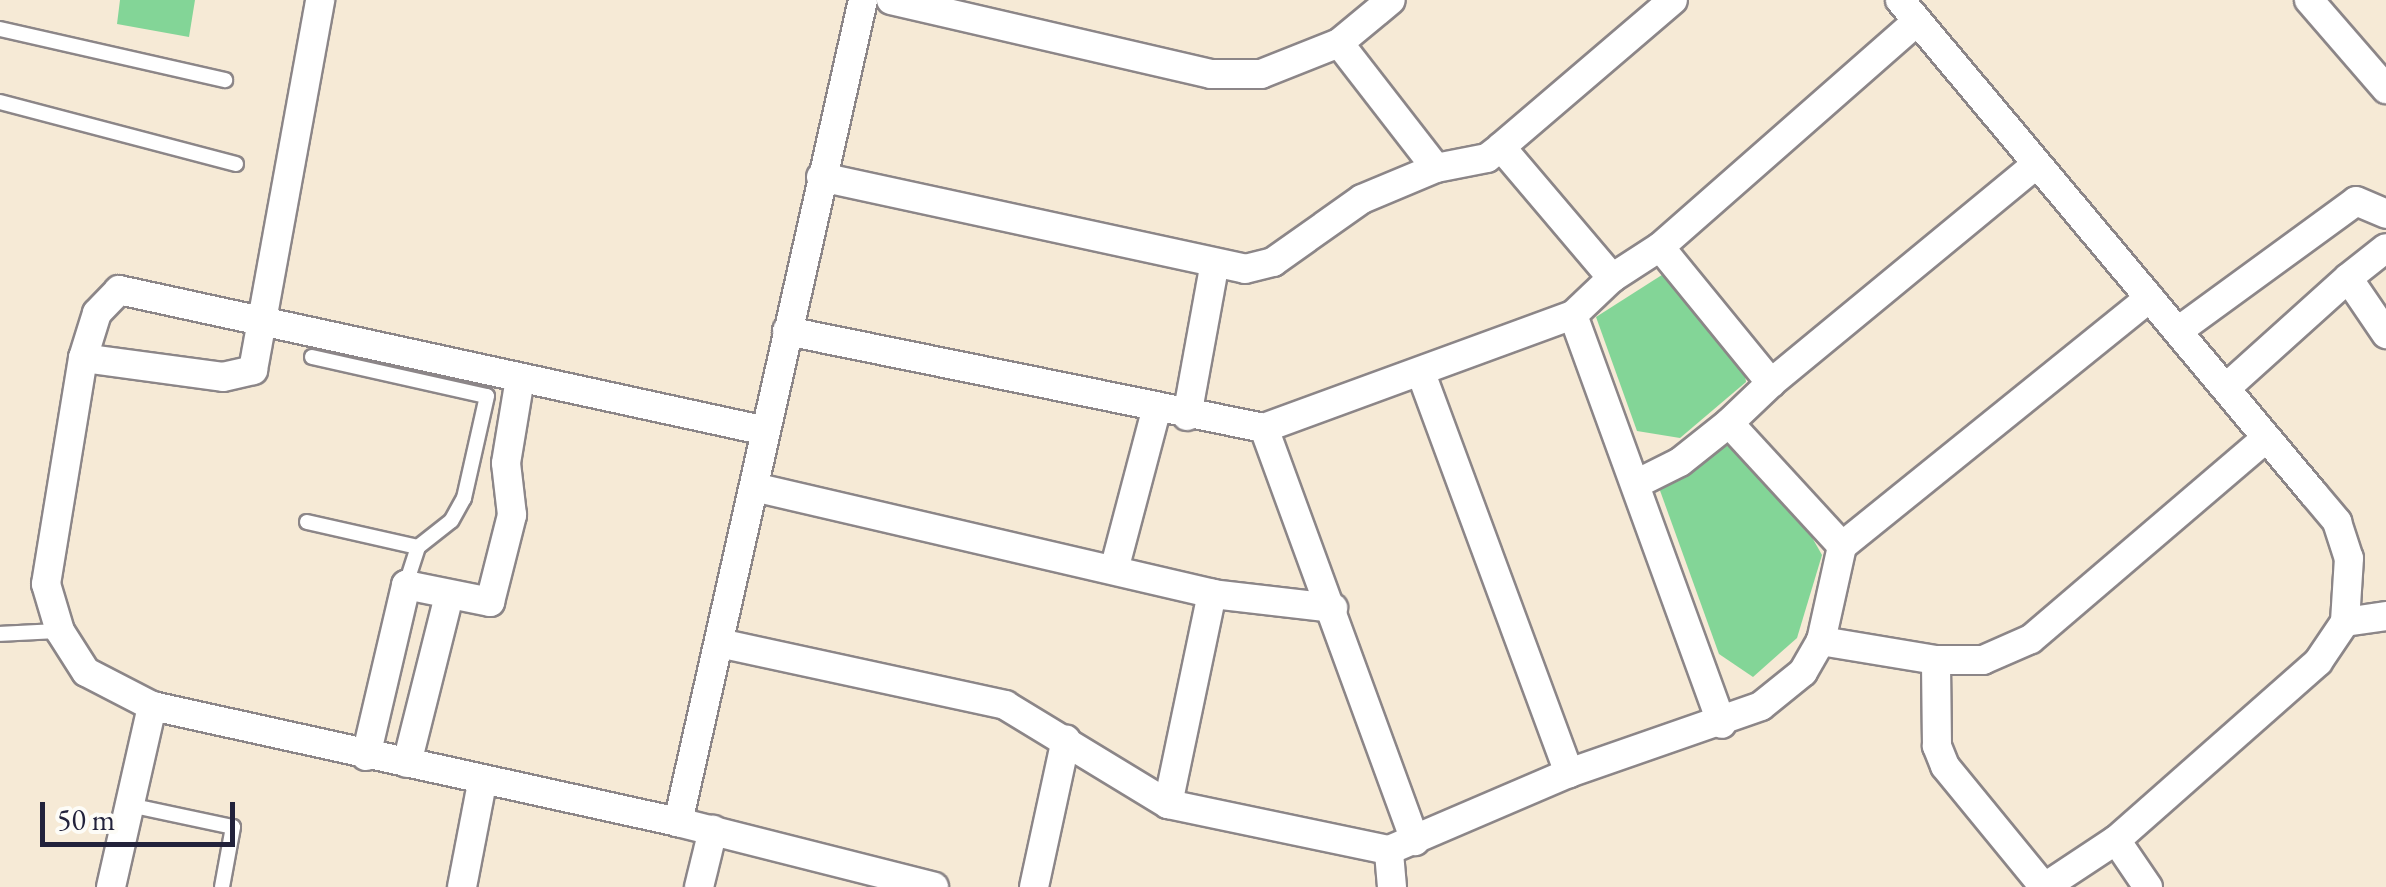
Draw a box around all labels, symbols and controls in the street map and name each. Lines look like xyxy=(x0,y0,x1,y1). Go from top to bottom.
scale bar xyxy=(45,782,240,844)
text: 50 m xyxy=(57,800,115,839)

